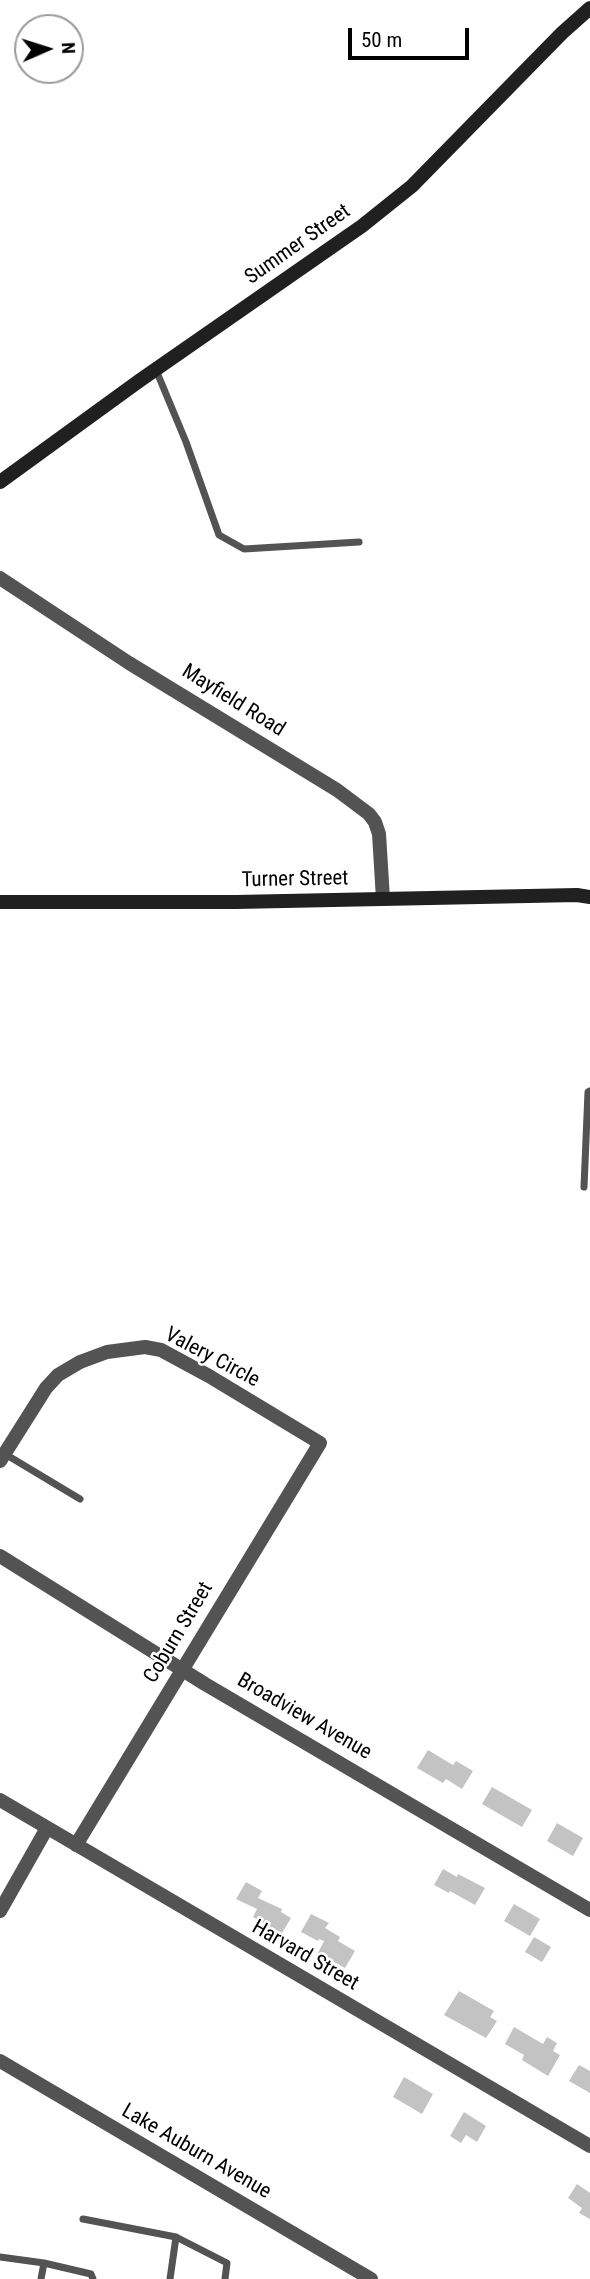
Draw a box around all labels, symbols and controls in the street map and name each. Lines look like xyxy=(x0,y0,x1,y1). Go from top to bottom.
north arrow xyxy=(14,14,84,84)
scale bar xyxy=(352,14,473,58)
text: 50 m xyxy=(361,28,402,52)
text: N xyxy=(57,42,80,54)
street label: Summer Street xyxy=(240,199,356,291)
street label: Mayfield Road xyxy=(177,659,289,743)
street label: Turner Street xyxy=(241,866,349,894)
street label: Valery Circle xyxy=(160,1323,264,1393)
street label: Coburn Street xyxy=(139,1578,219,1688)
street label: Broadview Avenue xyxy=(232,1668,376,1766)
street label: Harvard Street xyxy=(247,1915,363,1997)
street label: Lake Auburn Avenue xyxy=(117,2099,275,2205)

